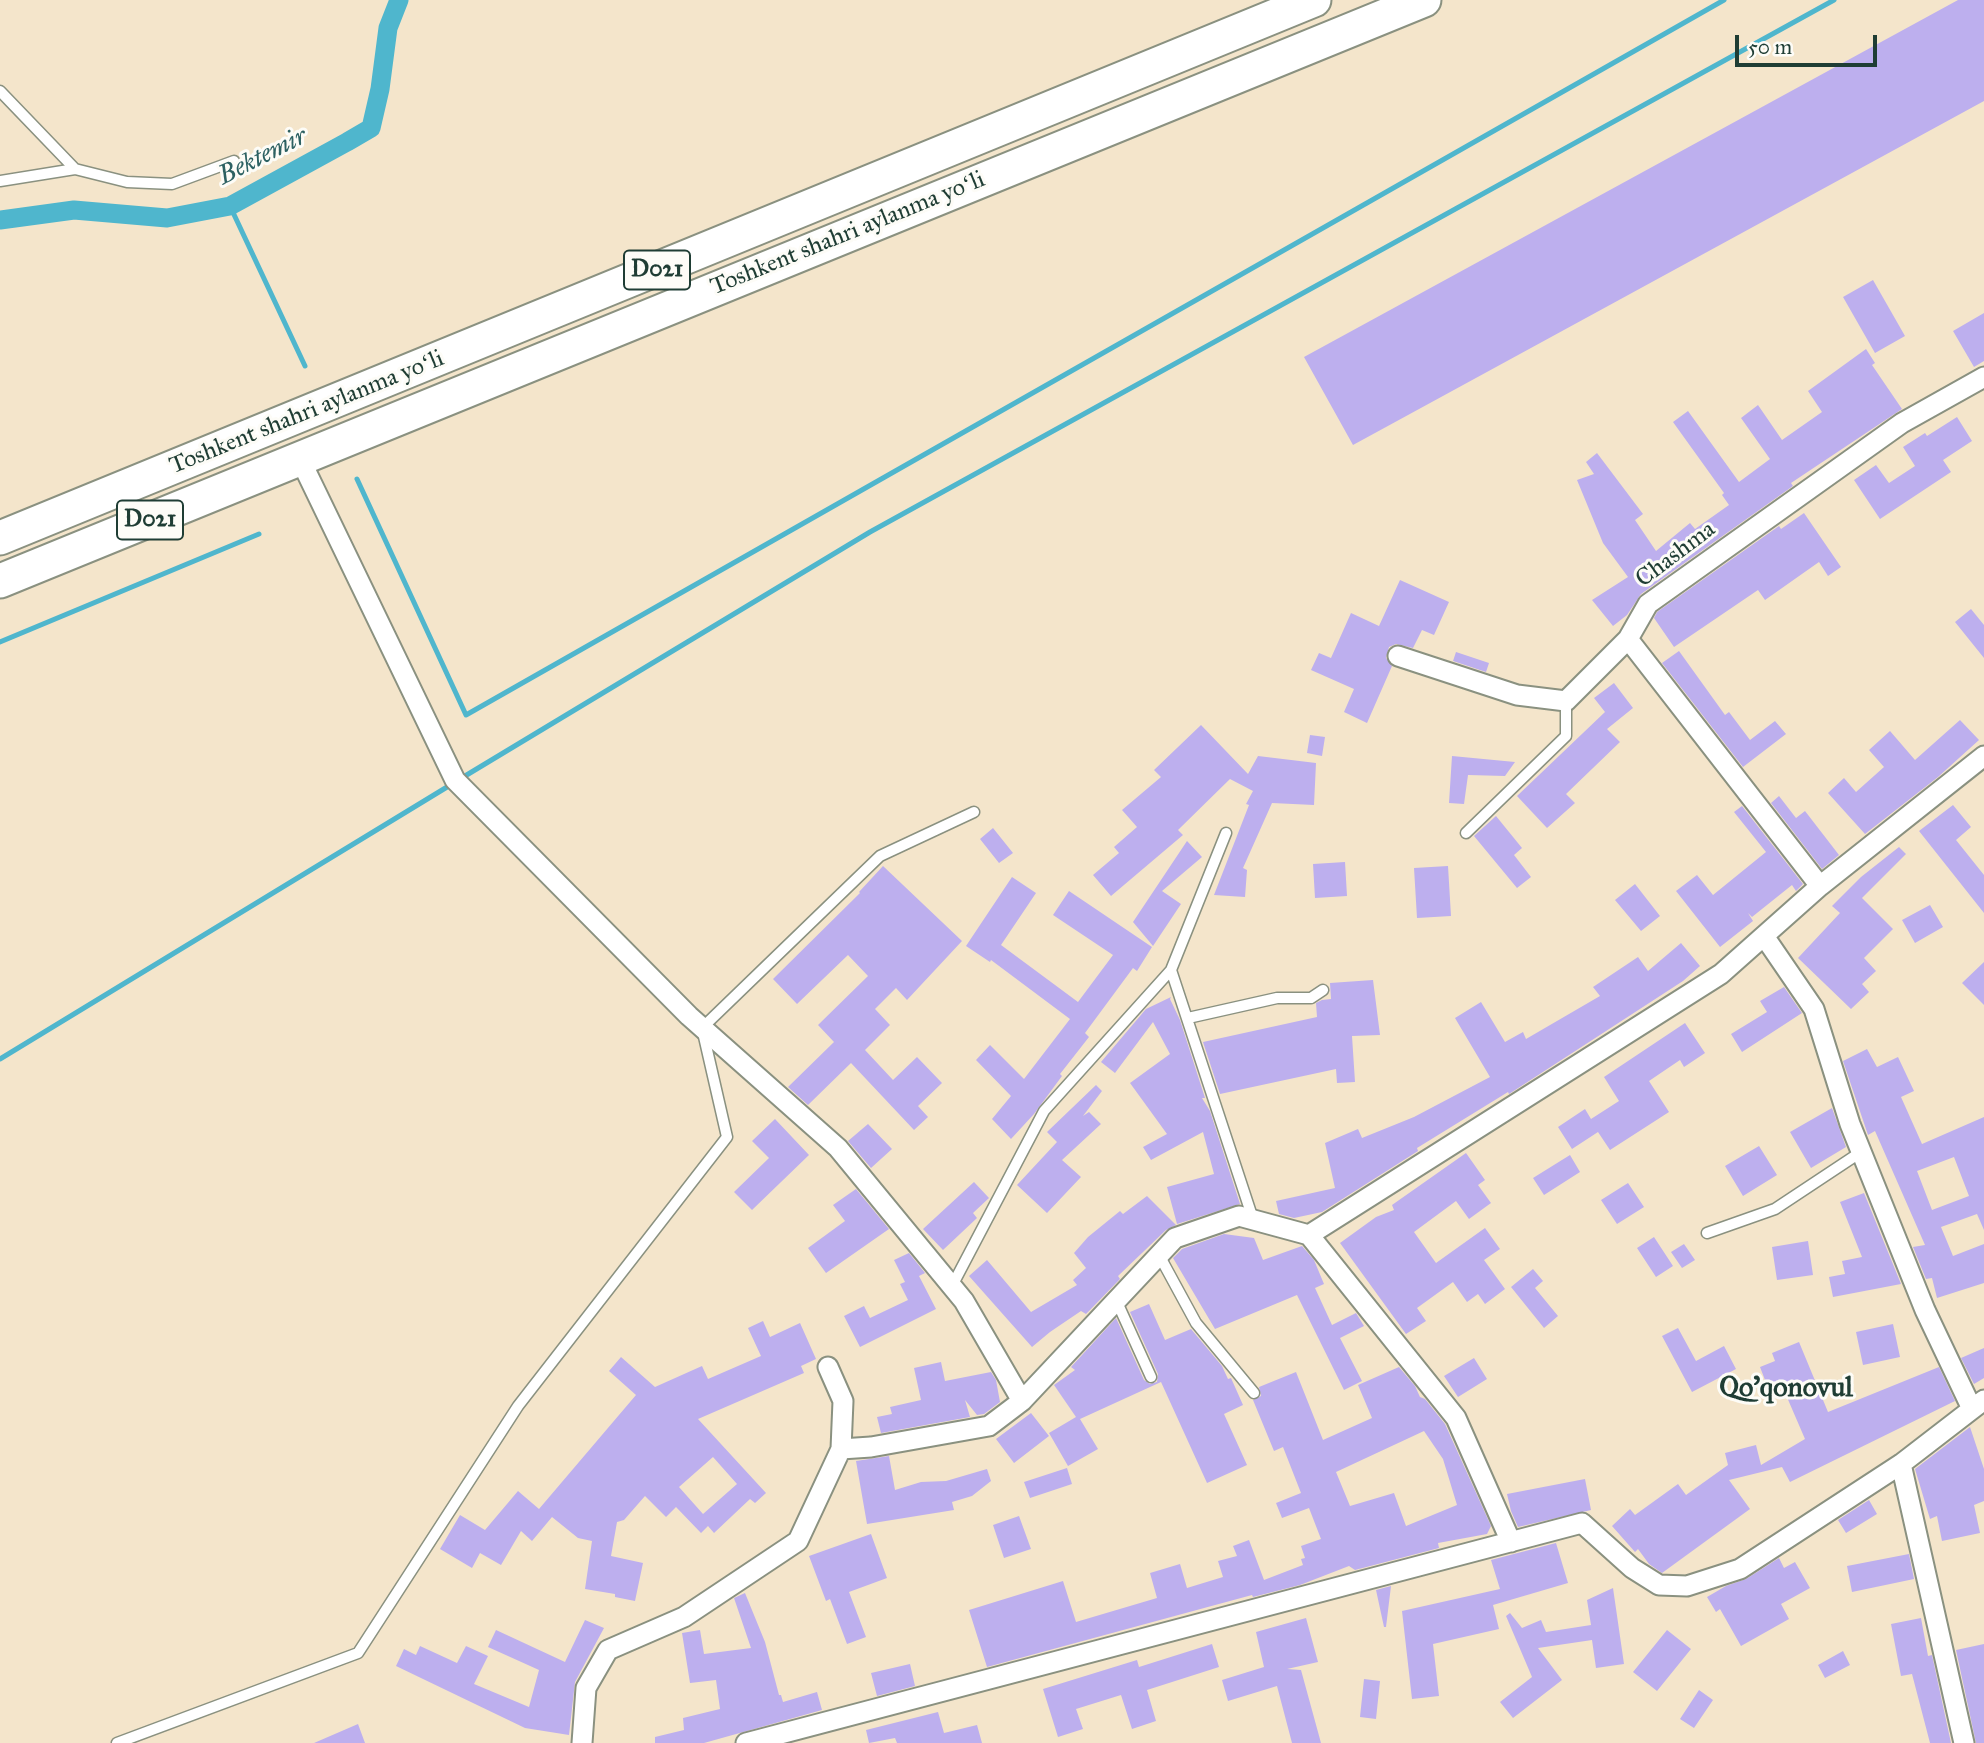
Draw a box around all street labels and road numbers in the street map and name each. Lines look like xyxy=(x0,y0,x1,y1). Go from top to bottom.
street label: Toshkent shahri aylanma yoʻli xyxy=(707,166,989,302)
road number: D021 xyxy=(624,250,690,290)
street label: Toshkent shahri aylanma yoʻli xyxy=(166,345,448,481)
road number: D021 xyxy=(117,500,183,540)
street label: Chashma xyxy=(1631,516,1721,594)

